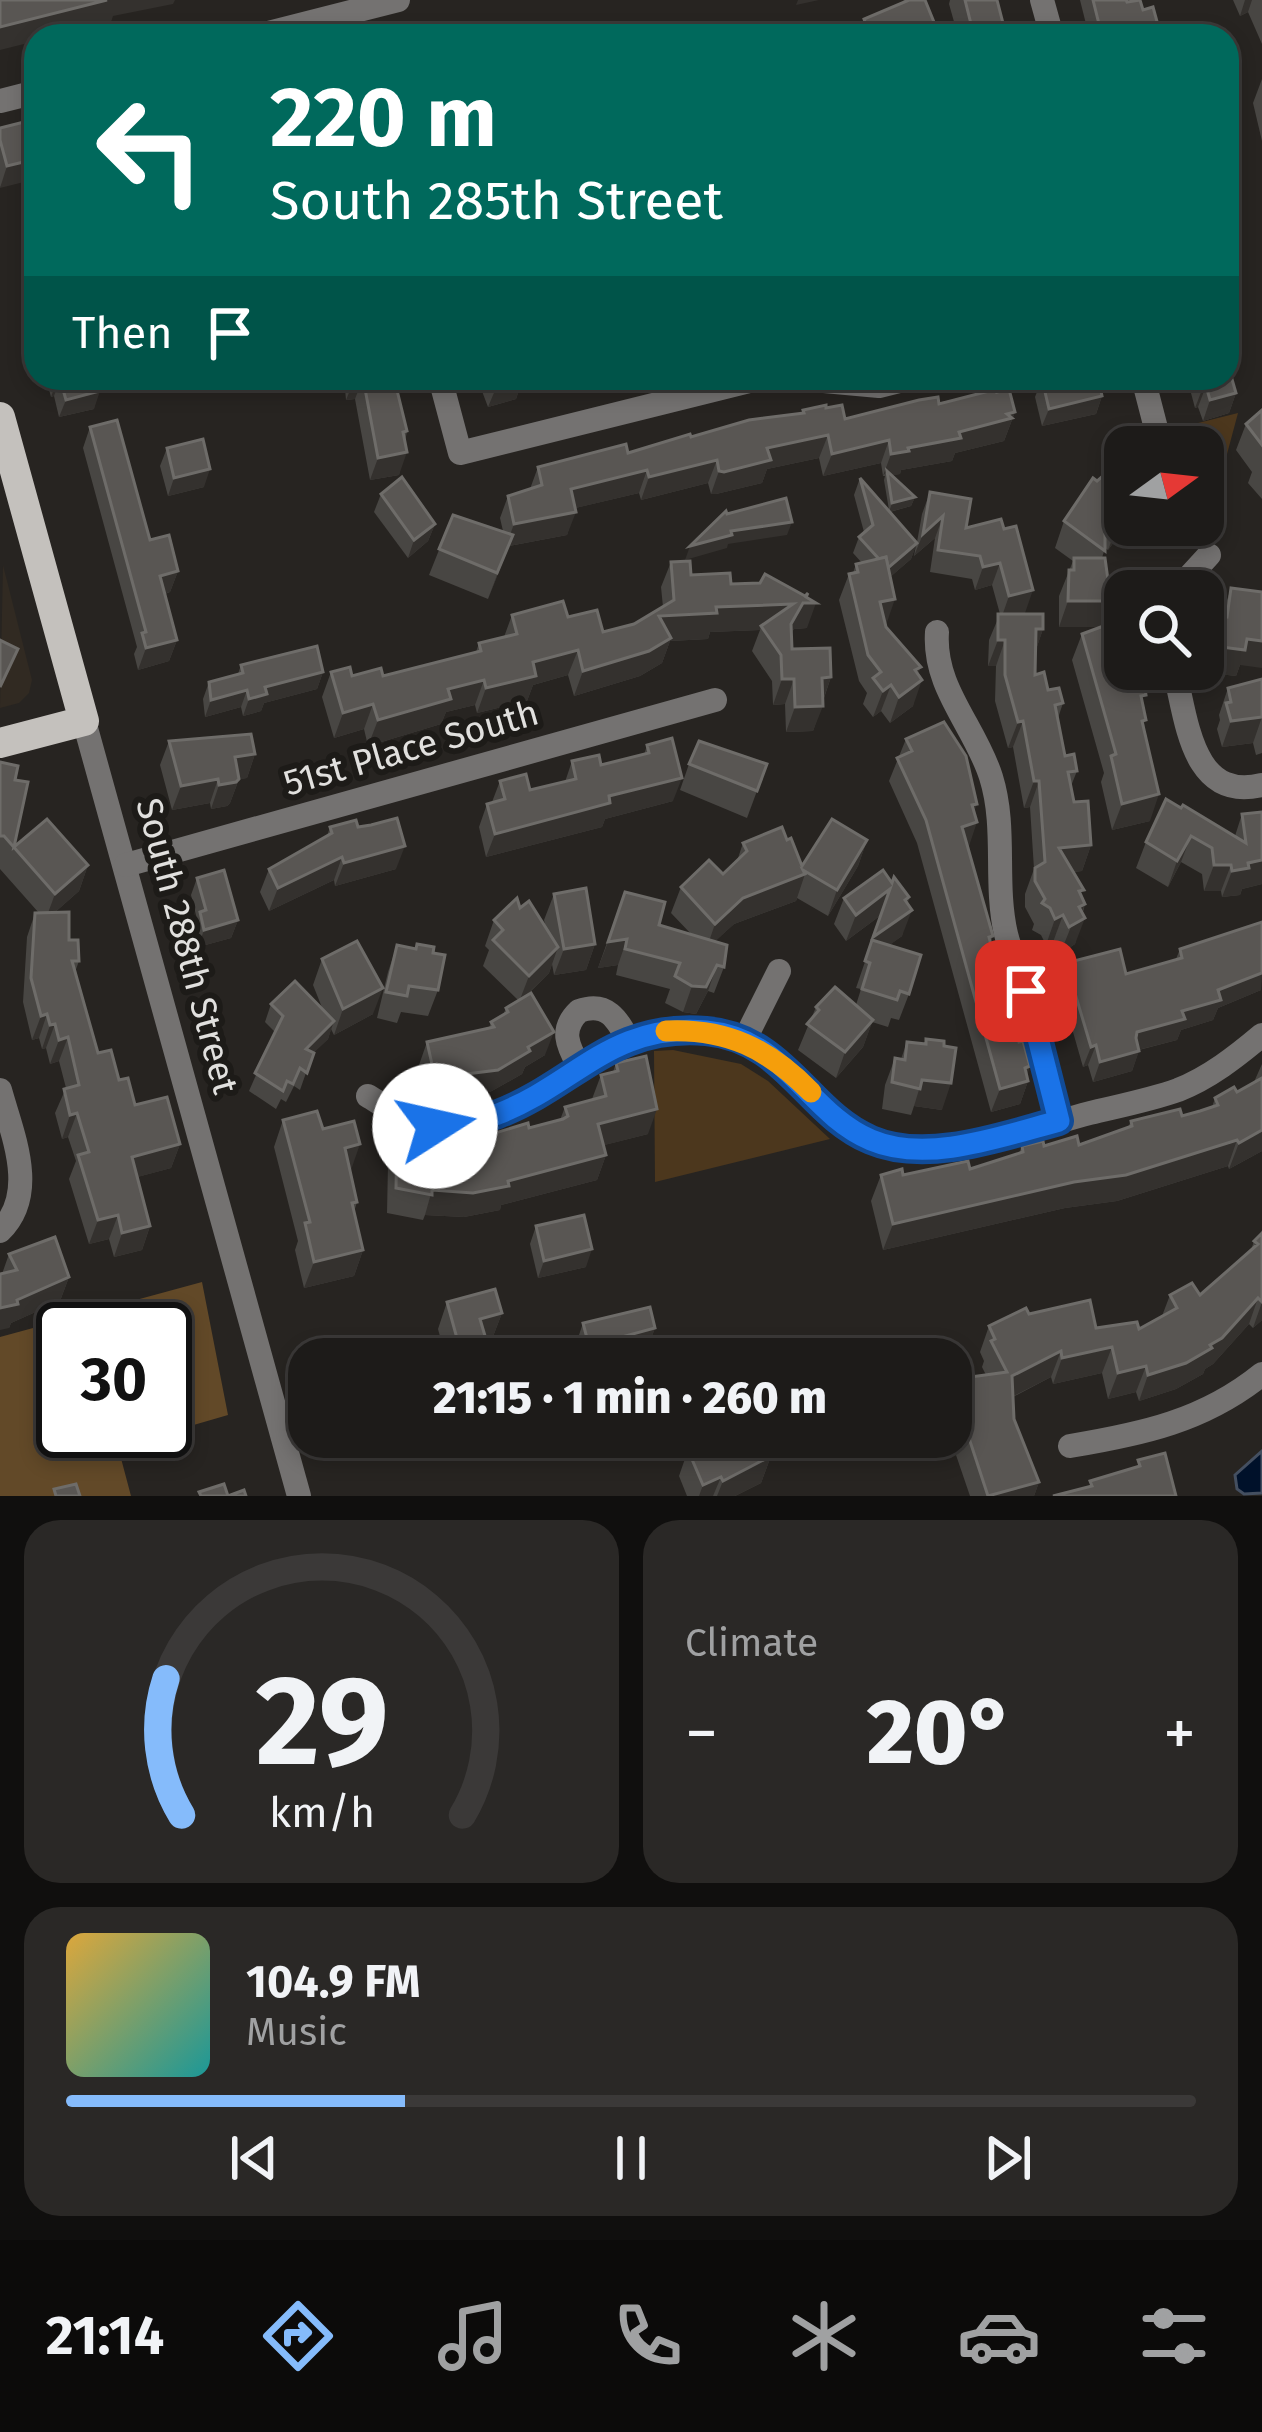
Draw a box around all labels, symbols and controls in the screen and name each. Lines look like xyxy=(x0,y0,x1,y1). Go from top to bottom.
text: 220 m xyxy=(270,67,497,168)
icon: left xyxy=(72,72,228,228)
text: South 285th Street xyxy=(270,169,723,233)
icon: arrive xyxy=(197,300,263,366)
text: Then xyxy=(72,306,173,360)
north arrow xyxy=(1104,426,1224,546)
map controls xyxy=(1104,426,1224,690)
button: search xyxy=(1104,570,1224,690)
street label: 51st Place South xyxy=(279,691,543,805)
street label: South 288th Street xyxy=(126,793,248,1099)
pin xyxy=(975,940,1077,1042)
icon: arrive xyxy=(993,958,1059,1024)
position arrow xyxy=(372,1063,498,1189)
speed limit sign: 30 xyxy=(36,1302,192,1458)
text: 21:15 · 1 min · 260 m xyxy=(433,1371,827,1425)
text: Climate xyxy=(685,1620,818,1666)
text: 29 xyxy=(255,1647,388,1797)
text: 20° xyxy=(867,1679,1014,1787)
text: − xyxy=(685,1694,718,1773)
text: + xyxy=(1163,1694,1196,1773)
text: km/h xyxy=(268,1786,375,1837)
text: 104.9 FM xyxy=(246,1955,420,2009)
text: Music xyxy=(246,2009,347,2055)
icon: previous xyxy=(221,2125,287,2191)
icon: pause xyxy=(598,2125,664,2191)
icon: next xyxy=(975,2125,1041,2191)
icon: directions xyxy=(256,2294,340,2378)
icon: music xyxy=(431,2294,515,2378)
icon: phone xyxy=(606,2294,690,2378)
icon: climate xyxy=(782,2294,866,2378)
icon: car xyxy=(957,2294,1041,2378)
icon: filters xyxy=(1132,2294,1216,2378)
text: 21:14 xyxy=(46,2304,164,2368)

